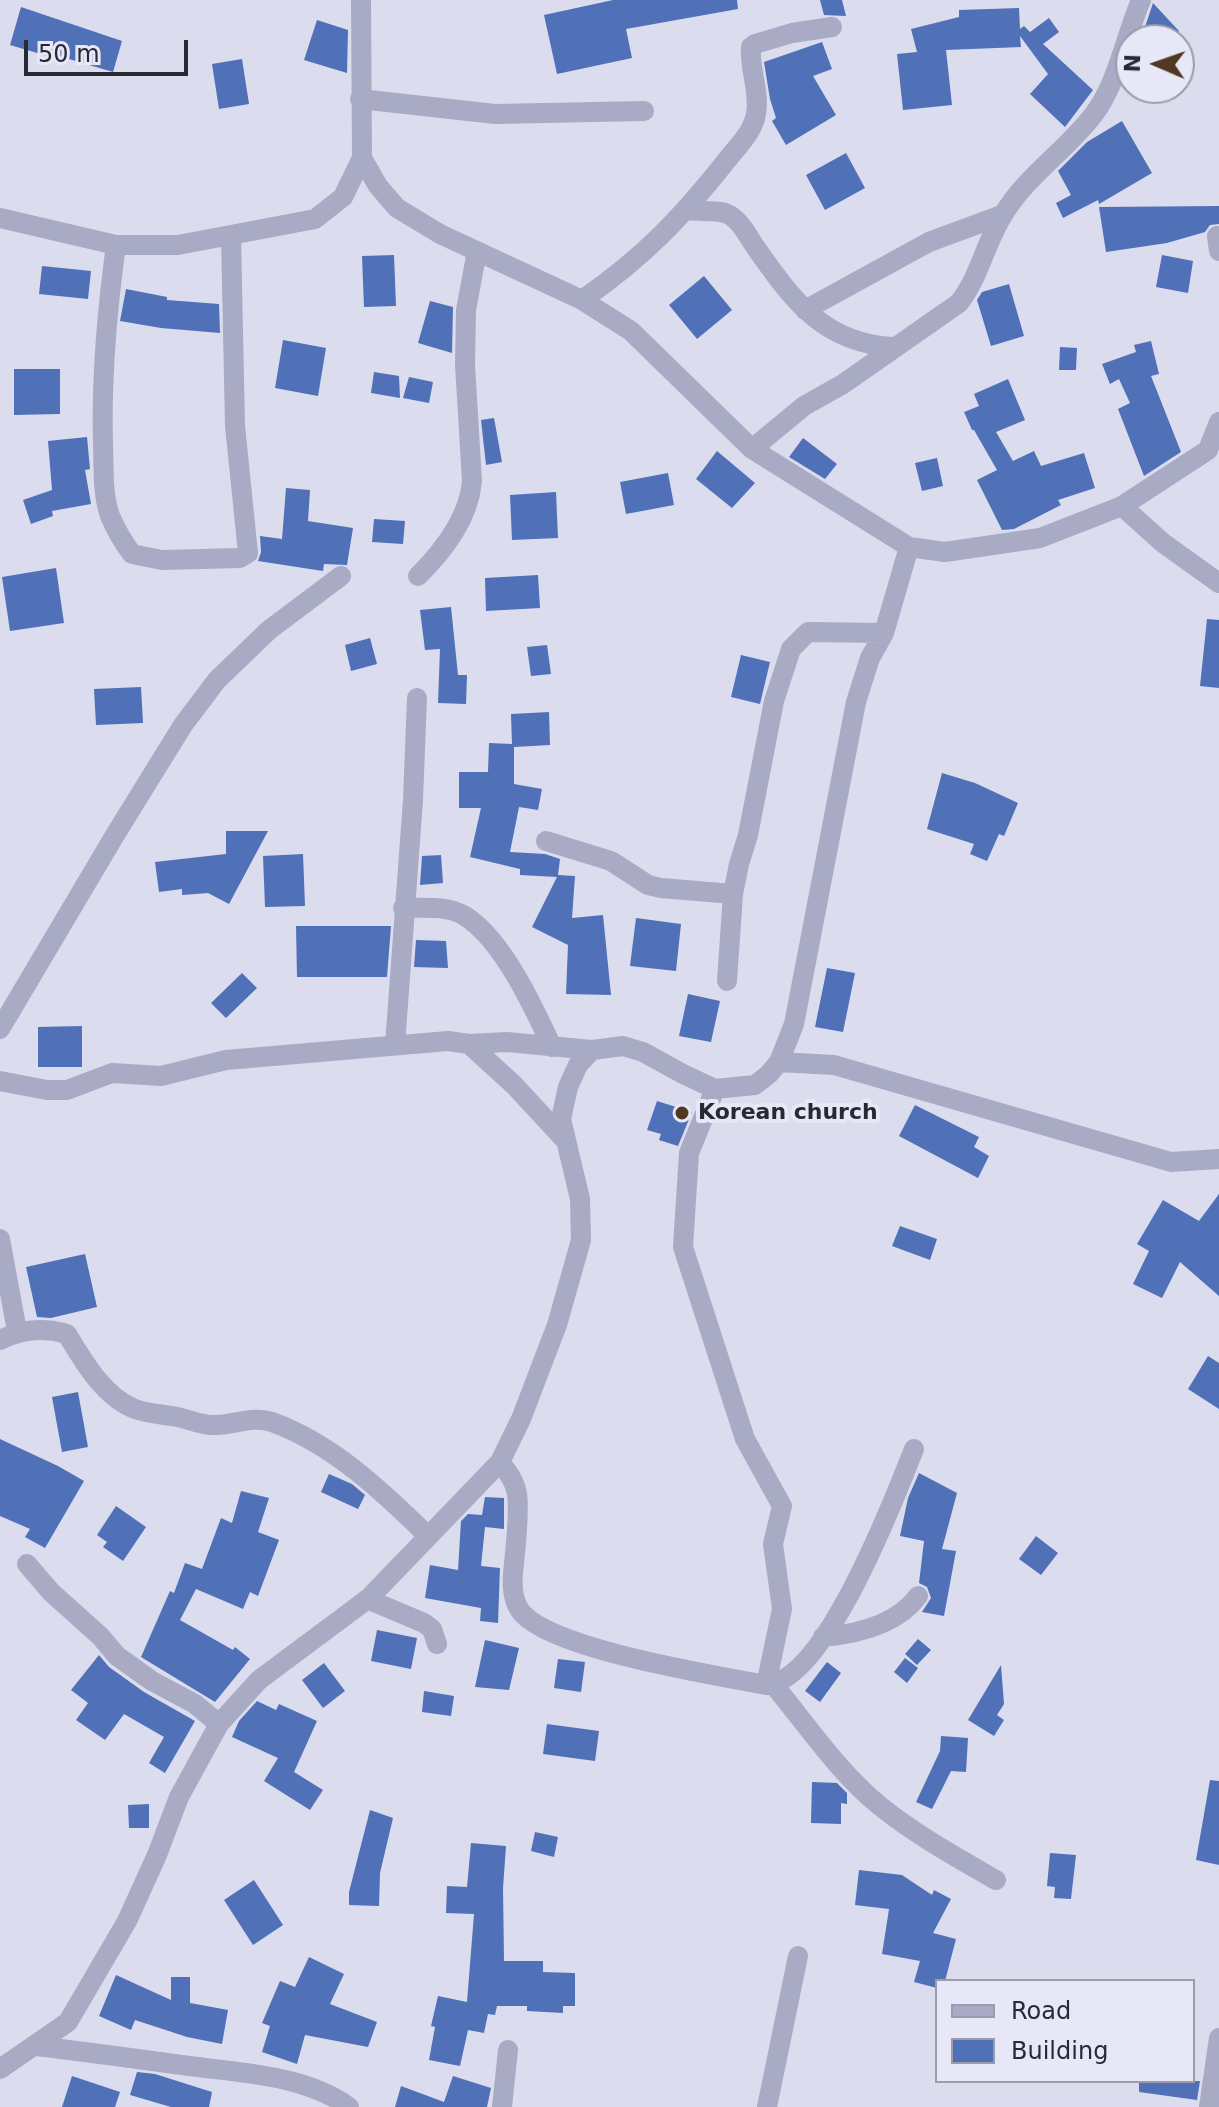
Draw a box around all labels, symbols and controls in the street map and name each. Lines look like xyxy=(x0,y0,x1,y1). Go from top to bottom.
scale bar xyxy=(28,24,192,74)
north arrow xyxy=(1115,24,1195,104)
text: 50 m xyxy=(38,40,100,68)
text: N xyxy=(1120,54,1145,73)
place label: Korean church xyxy=(698,1100,878,1126)
marker: Korean church xyxy=(673,1104,691,1122)
legend xyxy=(935,1979,1195,2083)
text: Road xyxy=(1011,1997,1071,2025)
text: Building xyxy=(1011,2037,1108,2065)

